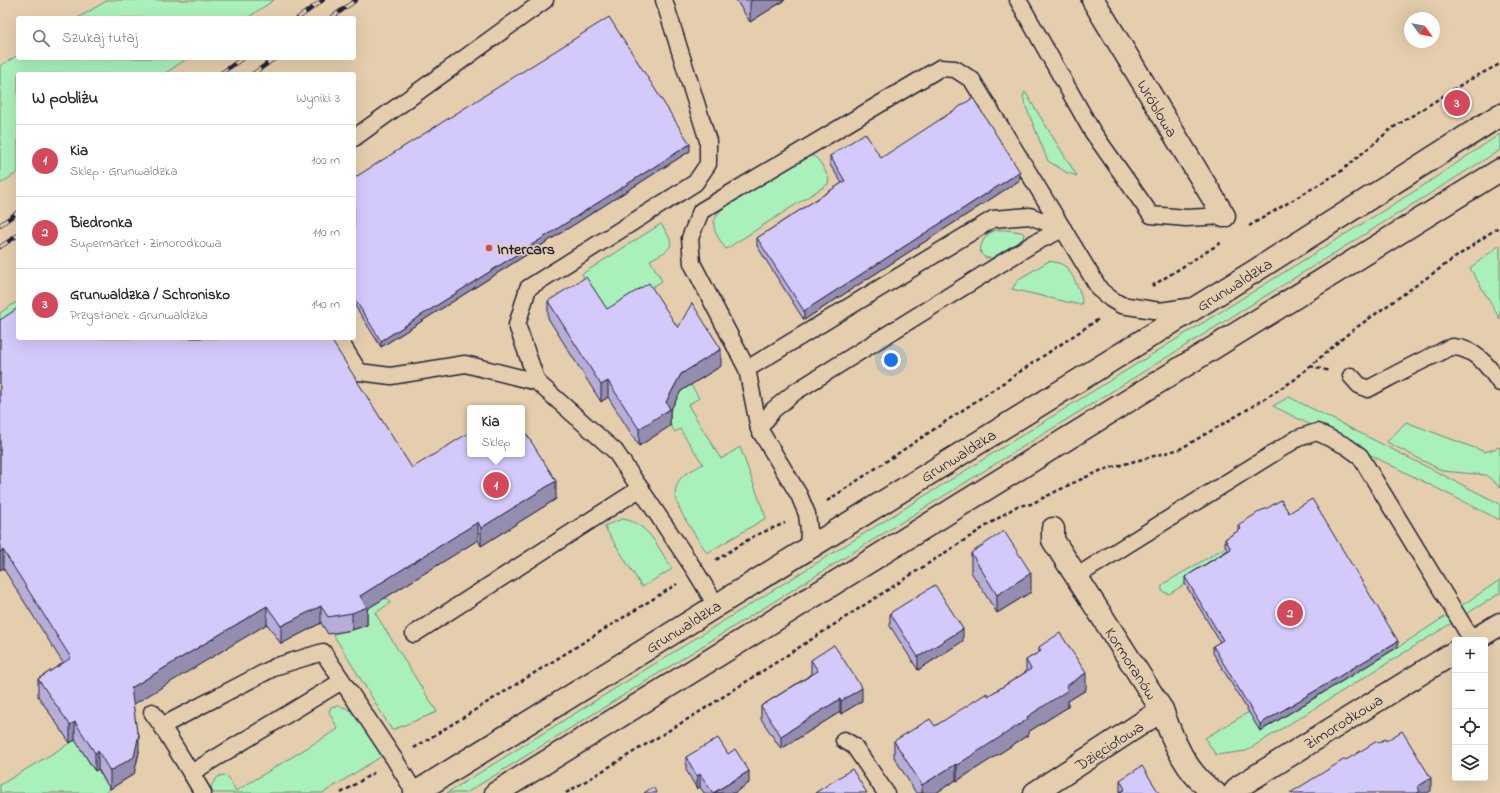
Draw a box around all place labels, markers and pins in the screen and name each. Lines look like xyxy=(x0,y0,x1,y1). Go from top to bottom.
pin: 3 xyxy=(1444,88,1470,118)
place label: Intercars xyxy=(497,238,555,262)
marker: Intercars xyxy=(484,243,494,253)
pin: 1 xyxy=(483,470,509,500)
pin: 2 xyxy=(1277,598,1303,628)

